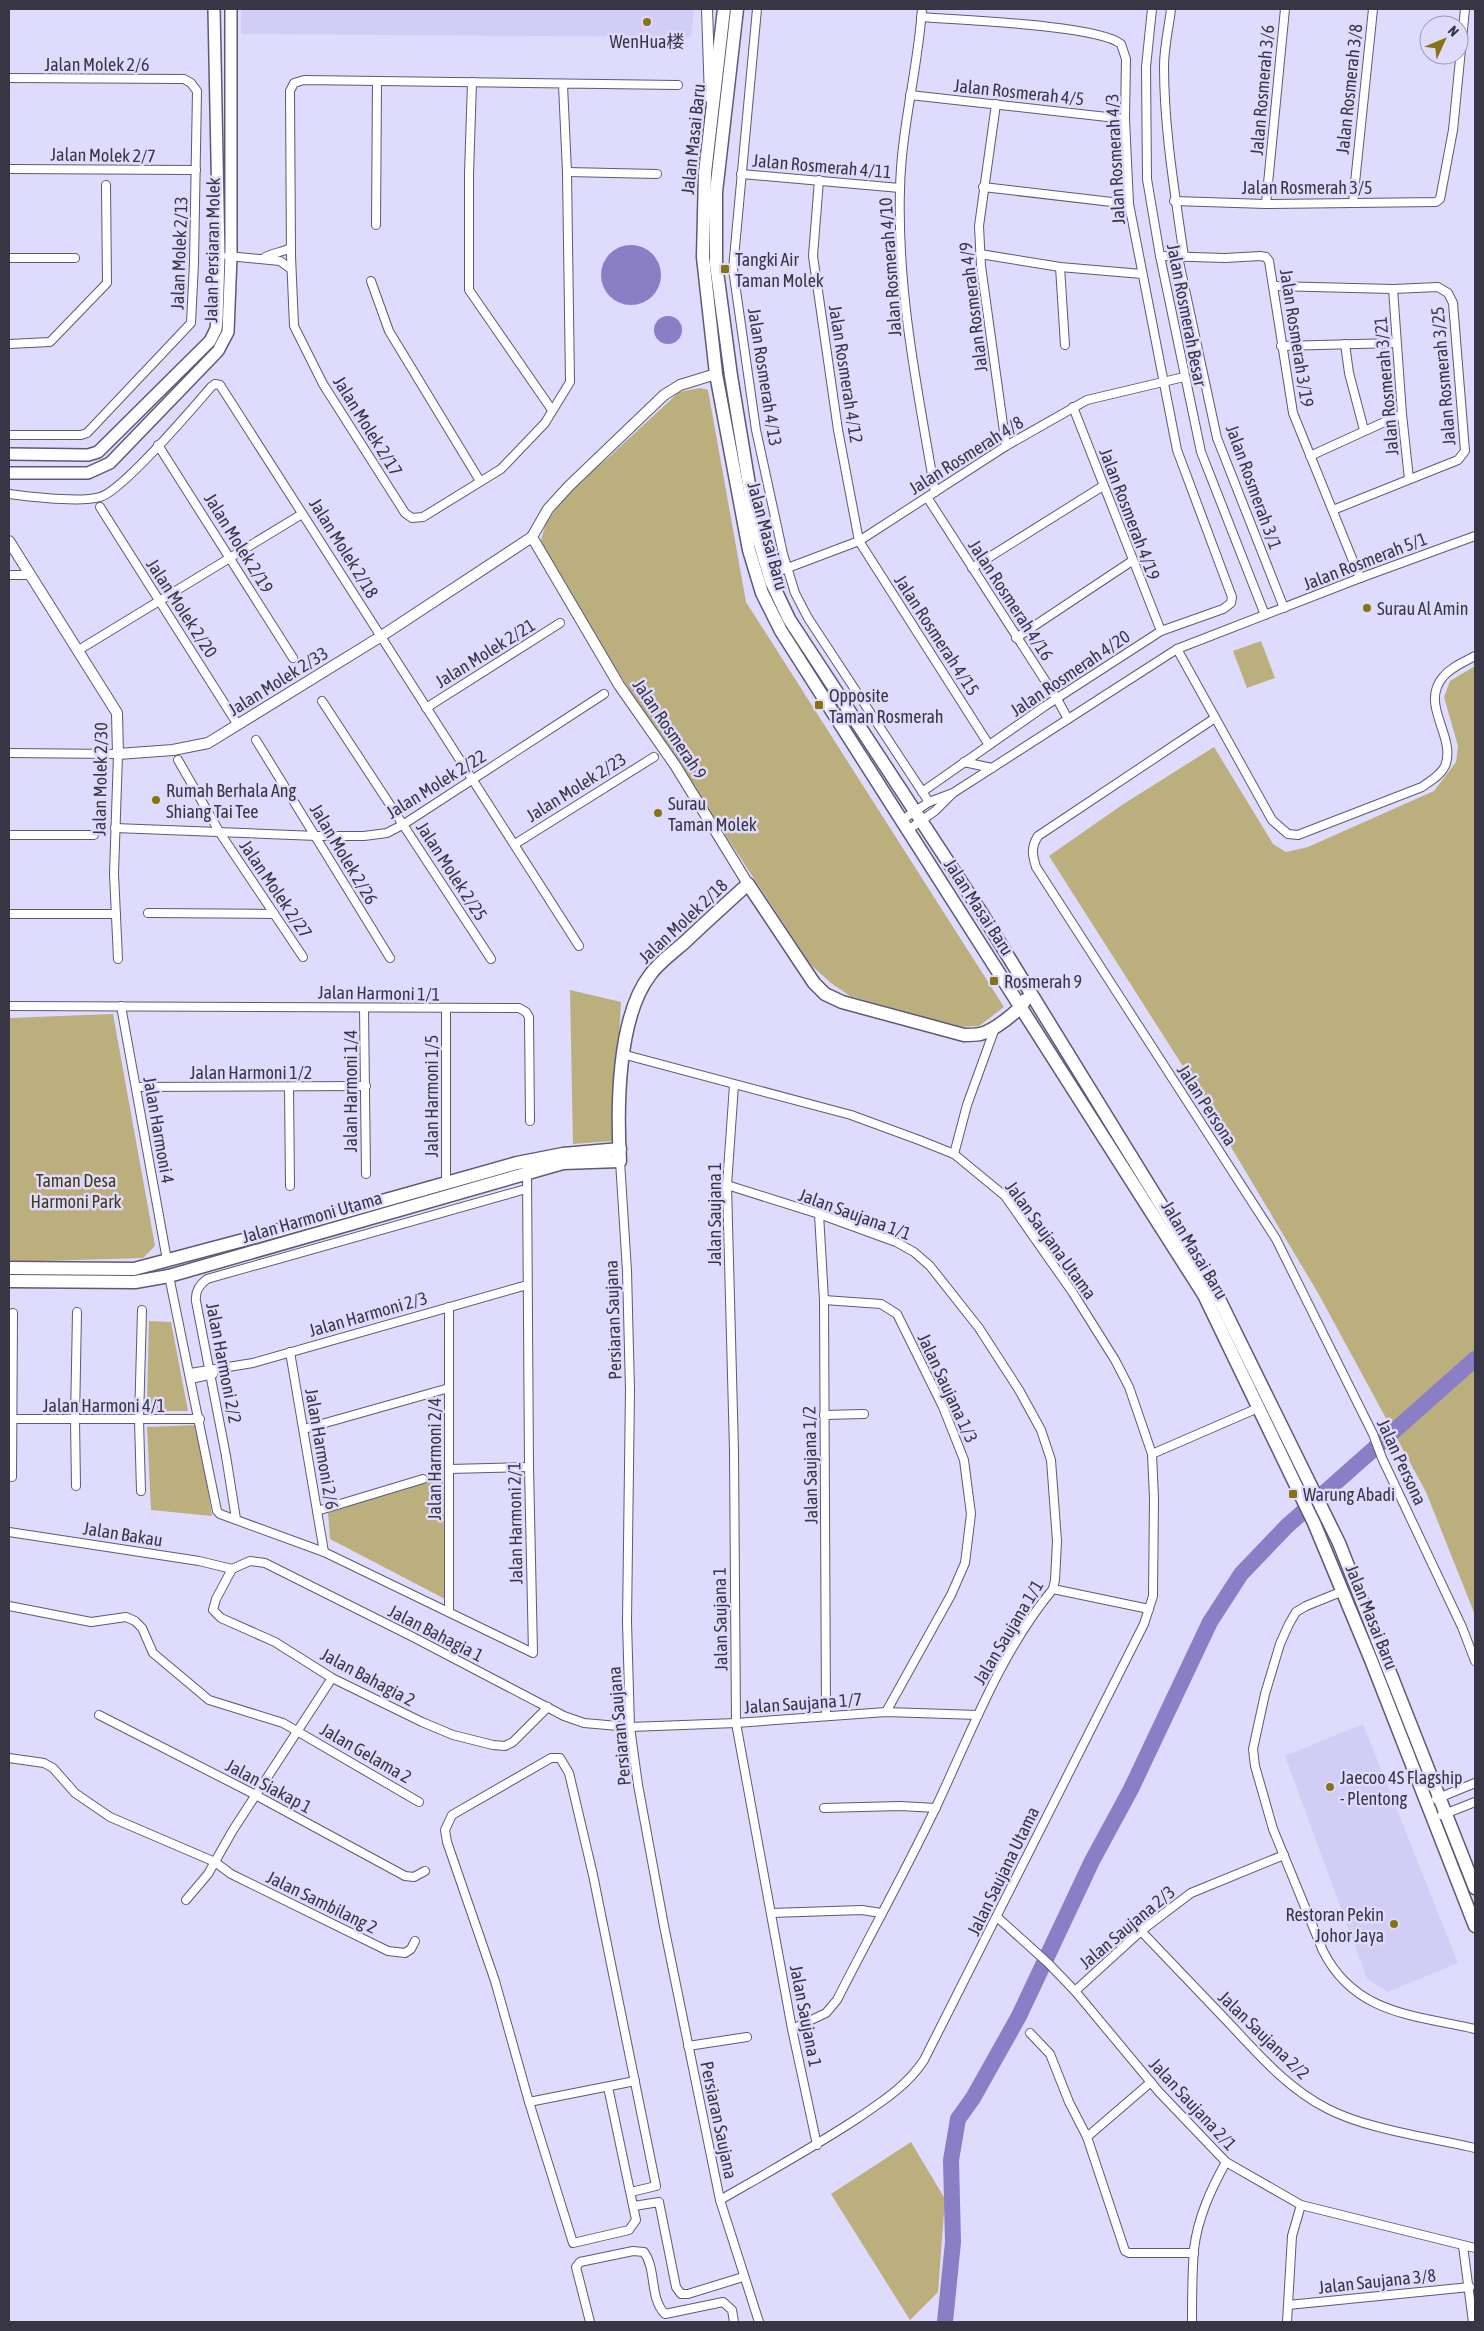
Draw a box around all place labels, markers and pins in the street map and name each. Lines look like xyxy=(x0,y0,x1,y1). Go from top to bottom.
marker: WenHua楼 xyxy=(641,16,653,28)
place label: WenHua楼 xyxy=(610,31,684,52)
place label: Tangki Air Taman Molek xyxy=(735,249,824,291)
marker: Tangki Air Taman Molek xyxy=(719,263,731,275)
place label: Surau Al Amin xyxy=(1377,598,1468,619)
marker: Surau Al Amin xyxy=(1361,602,1373,614)
place label: Opposite Taman Rosmerah xyxy=(829,685,944,727)
marker: Opposite Taman Rosmerah xyxy=(813,699,825,711)
place label: Rumah Berhala Ang Shiang Tai Tee xyxy=(166,780,296,822)
place label: Surau Taman Molek xyxy=(668,793,757,835)
marker: Rumah Berhala Ang Shiang Tai Tee xyxy=(150,794,162,806)
marker: Surau Taman Molek xyxy=(652,807,664,819)
place label: Rosmerah 9 xyxy=(1004,971,1082,992)
marker: Rosmerah 9 xyxy=(988,975,1000,987)
place label: Warung Abadi xyxy=(1303,1484,1395,1505)
marker: Warung Abadi xyxy=(1287,1488,1299,1500)
place label: Jaecoo 4S Flagship - Plentong xyxy=(1340,1767,1463,1809)
marker: Jaecoo 4S Flagship - Plentong xyxy=(1324,1781,1336,1793)
place label: Restoran Pekin Johor Jaya xyxy=(1285,1904,1384,1946)
marker: Restoran Pekin Johor Jaya xyxy=(1388,1918,1400,1930)

